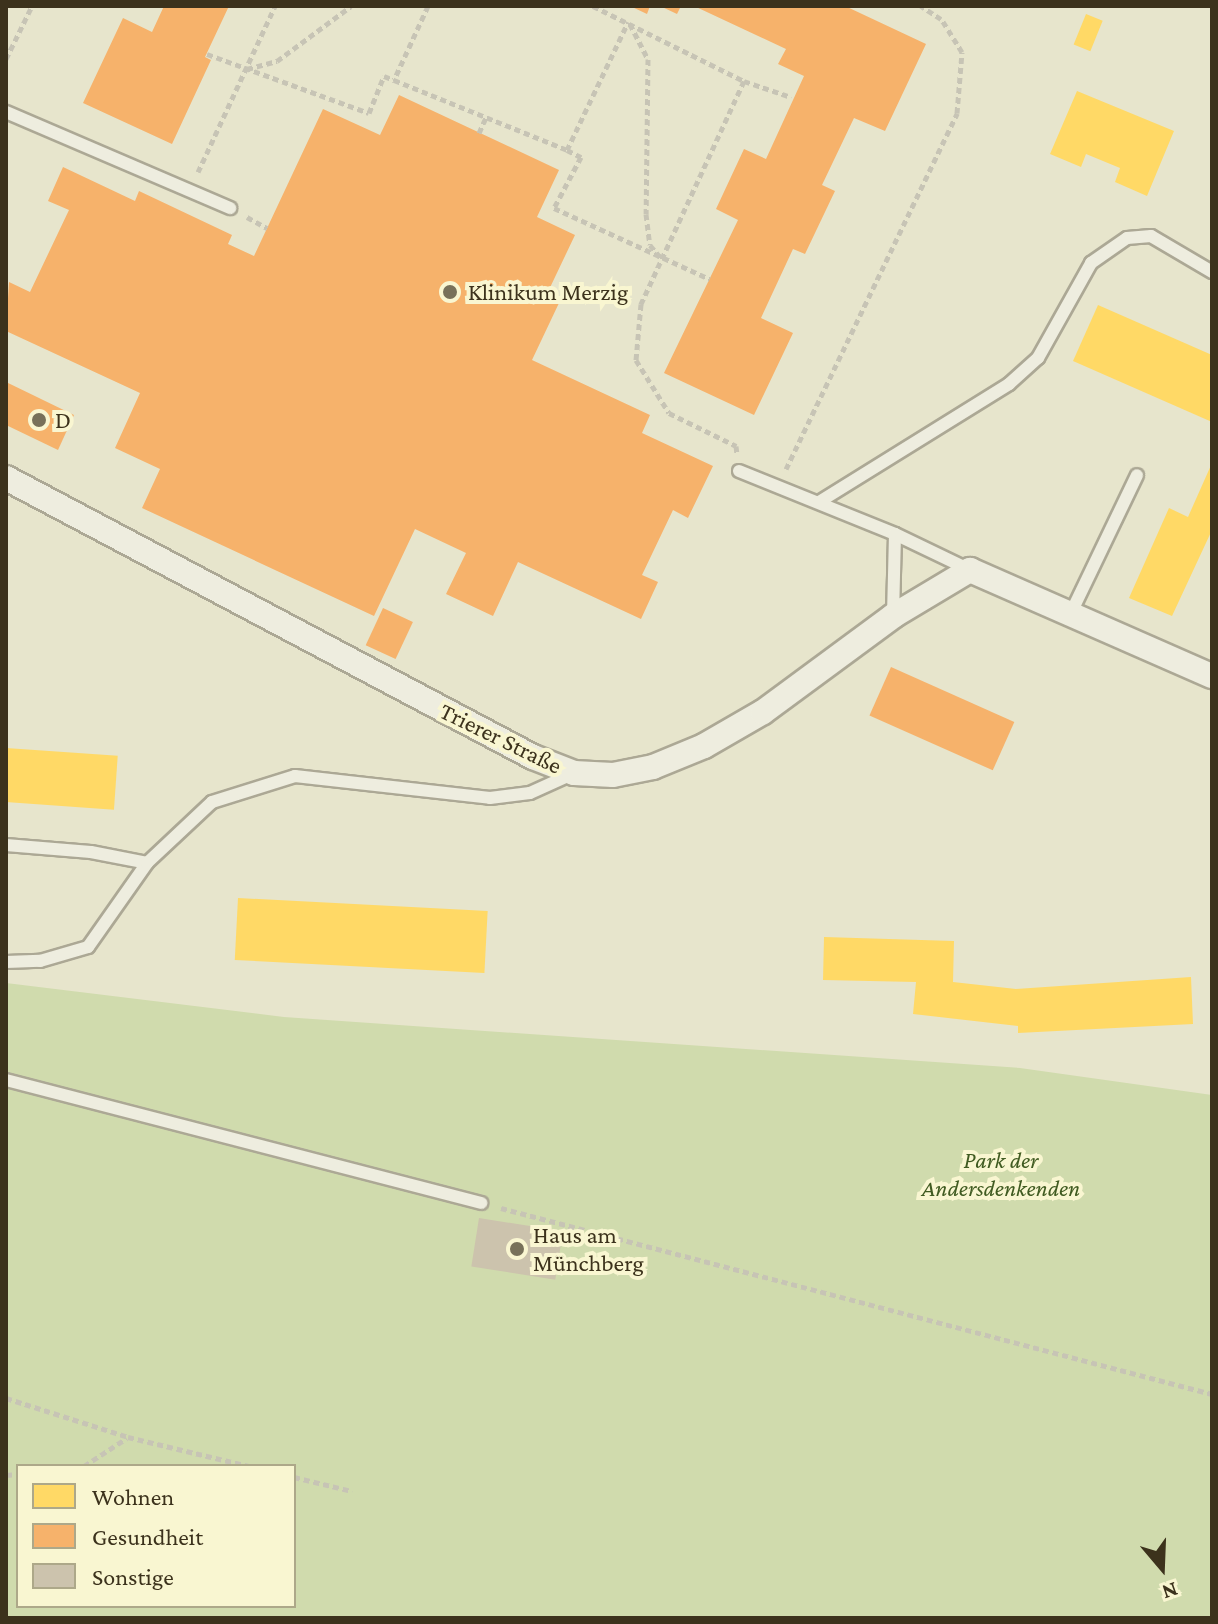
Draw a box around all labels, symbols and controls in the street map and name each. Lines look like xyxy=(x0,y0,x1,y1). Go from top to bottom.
place label: Klinikum Merzig xyxy=(468,278,628,306)
marker: Klinikum Merzig xyxy=(439,281,461,303)
place label: D xyxy=(55,406,71,434)
marker: D xyxy=(30,411,48,429)
street label: Trierer Straße xyxy=(435,696,567,780)
park label: Park der Andersdenkenden xyxy=(922,1146,1080,1202)
place label: Haus am Münchberg xyxy=(533,1221,644,1277)
marker: Haus am Münchberg xyxy=(508,1240,526,1258)
legend xyxy=(16,1464,296,1608)
text: Wohnen xyxy=(92,1483,174,1510)
text: Gesundheit xyxy=(92,1523,203,1550)
north arrow xyxy=(1122,1528,1202,1608)
text: Sonstige xyxy=(92,1563,174,1590)
text: N xyxy=(1159,1577,1181,1605)

